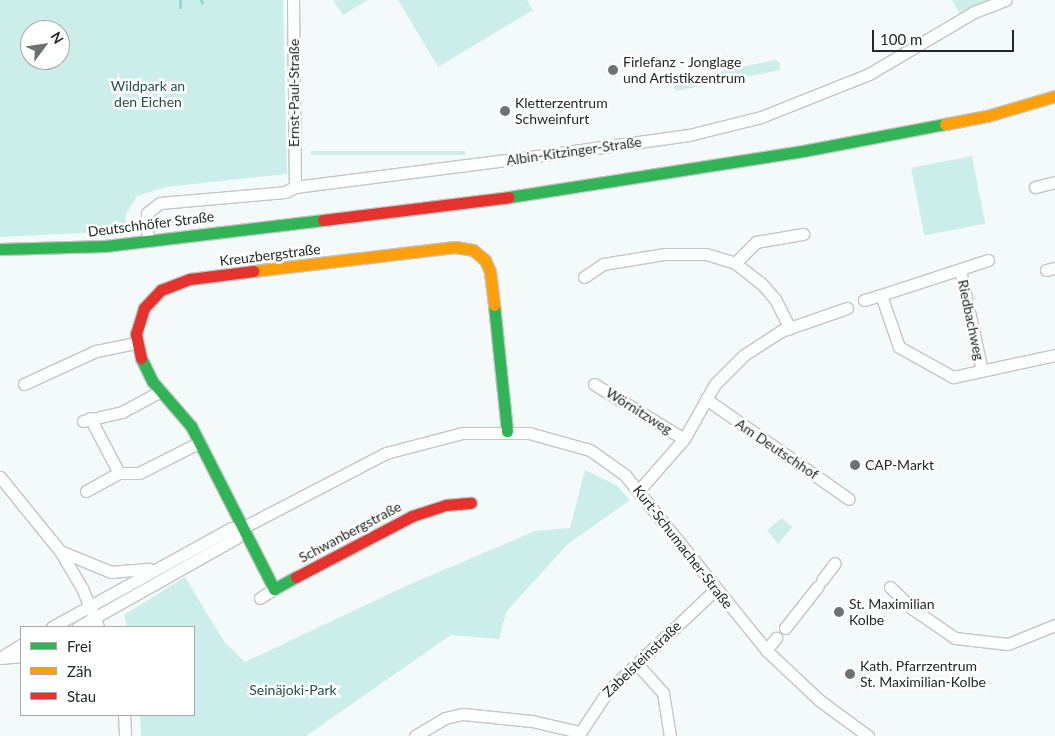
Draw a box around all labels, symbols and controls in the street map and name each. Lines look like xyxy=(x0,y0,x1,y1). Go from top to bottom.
north arrow xyxy=(20,20,70,70)
scale bar xyxy=(875,20,1018,52)
text: N xyxy=(47,29,67,47)
text: 100 m xyxy=(880,30,922,48)
street label: Ernst-Paul-Straße xyxy=(286,39,302,147)
place label: Firlefanz - Jonglage und Artistikzentrum xyxy=(623,54,746,86)
marker: Firlefanz - Jonglage und Artistikzentrum xyxy=(607,64,619,76)
park label: Wildpark an den Eichen xyxy=(111,78,185,110)
place label: Kletterzentrum Schweinfurt xyxy=(515,95,608,128)
marker: Kletterzentrum Schweinfurt xyxy=(499,105,511,117)
street label: Albin-Kitzinger-Straße xyxy=(505,133,643,169)
street label: Deutschhöfer Straße xyxy=(87,208,215,240)
street label: Kreuzbergstraße xyxy=(219,240,321,270)
street label: Riedbachweg xyxy=(954,278,988,362)
street label: Wörnitzweg xyxy=(603,384,675,438)
street label: Am Deutschhof xyxy=(732,415,822,483)
place label: CAP-Markt xyxy=(865,457,934,473)
marker: CAP-Markt xyxy=(849,459,861,471)
street label: Kurt-Schumacher-Straße xyxy=(630,482,736,612)
street label: Schwanbergstraße xyxy=(296,498,404,566)
place label: St. Maximilian Kolbe xyxy=(849,596,935,628)
marker: St. Maximilian Kolbe xyxy=(833,606,845,618)
street label: Zabelsteinstraße xyxy=(599,618,685,700)
legend xyxy=(20,626,195,716)
text: Frei xyxy=(67,637,92,655)
place label: Kath. Pfarrzentrum St. Maximilian-Kolbe xyxy=(860,658,986,690)
text: Zäh xyxy=(67,662,92,680)
marker: Kath. Pfarrzentrum St. Maximilian-Kolbe xyxy=(844,668,856,680)
park label: Seinäjoki-Park xyxy=(249,682,337,698)
text: Stau xyxy=(67,687,96,705)

